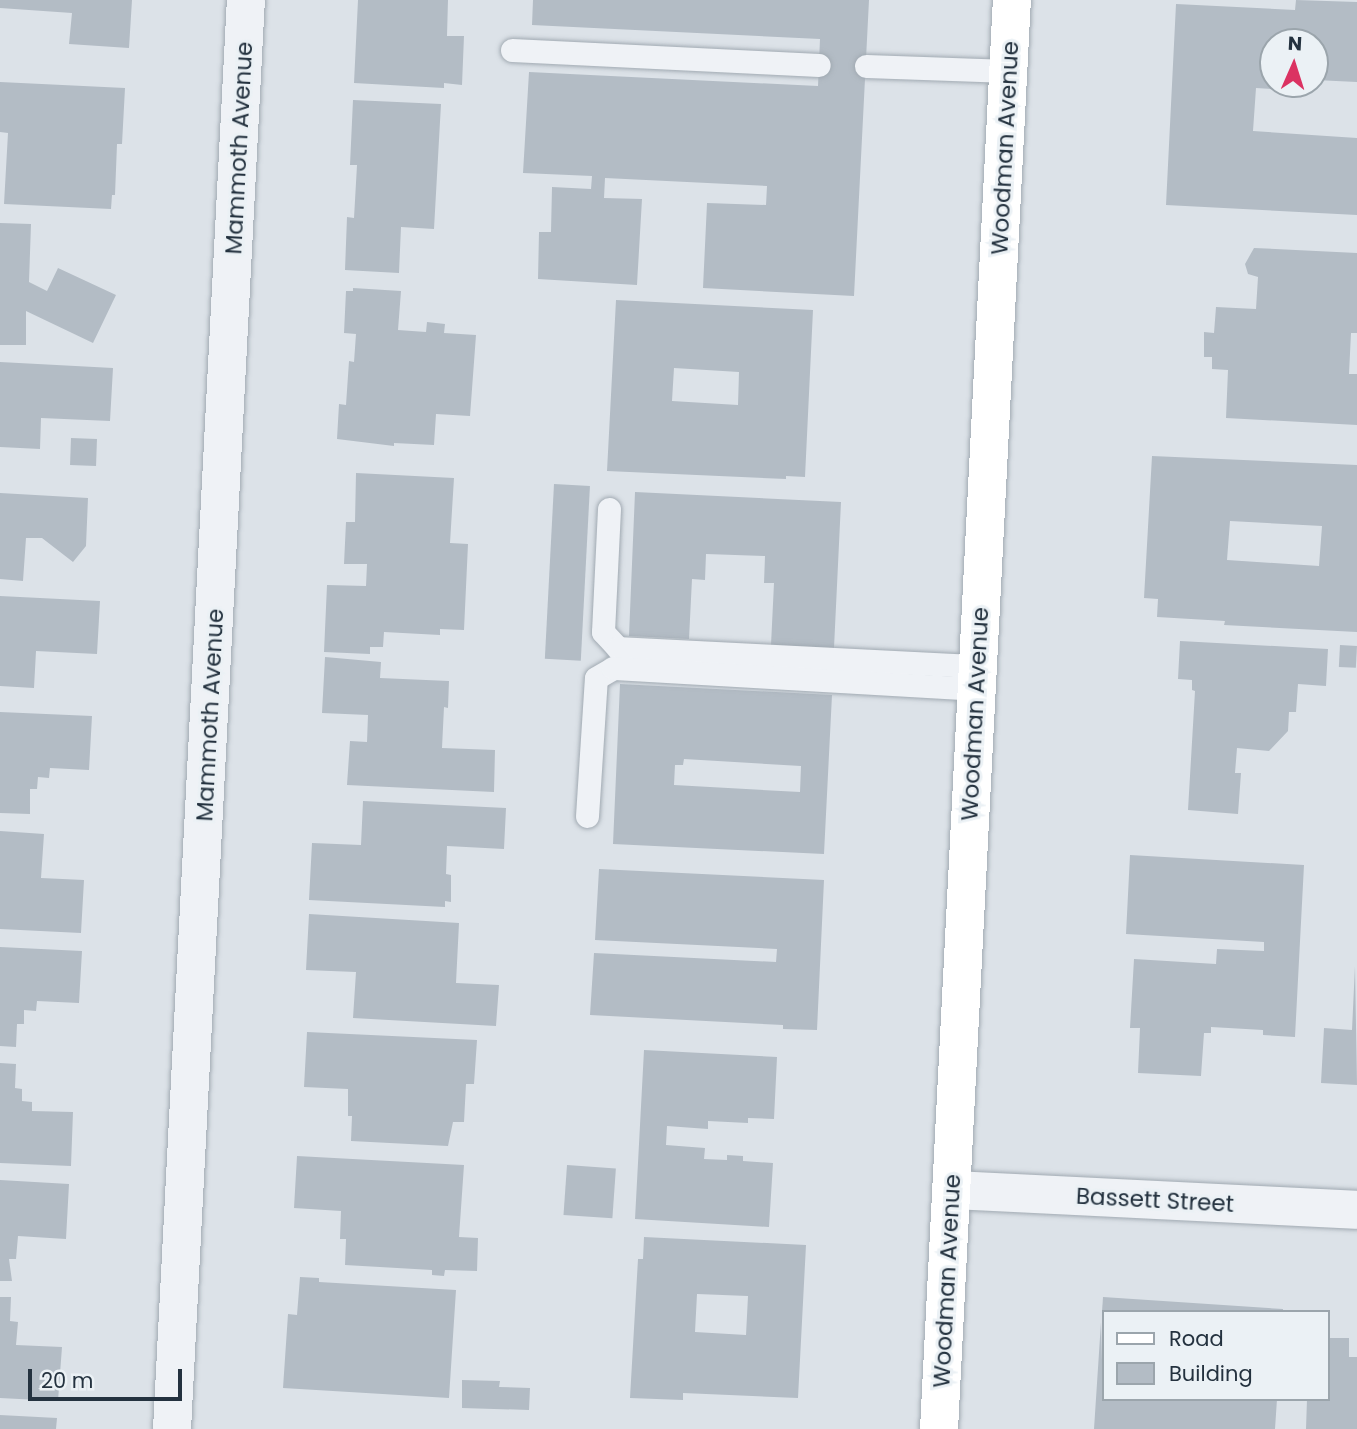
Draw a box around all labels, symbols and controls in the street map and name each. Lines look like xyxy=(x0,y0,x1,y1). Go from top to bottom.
north arrow xyxy=(1259,28,1329,98)
text: N xyxy=(1287,30,1303,57)
street label: Woodman Avenue xyxy=(986,40,1024,256)
street label: Mammoth Avenue xyxy=(220,41,258,255)
street label: Woodman Avenue xyxy=(956,606,994,822)
street label: Mammoth Avenue xyxy=(191,608,229,822)
street label: Woodman Avenue xyxy=(928,1173,966,1389)
street label: Bassett Street xyxy=(1075,1182,1235,1218)
legend xyxy=(1102,1310,1329,1401)
text: Road xyxy=(1169,1324,1224,1353)
scale bar xyxy=(32,1356,186,1400)
text: Building xyxy=(1169,1359,1253,1388)
text: 20 m xyxy=(41,1366,94,1395)

